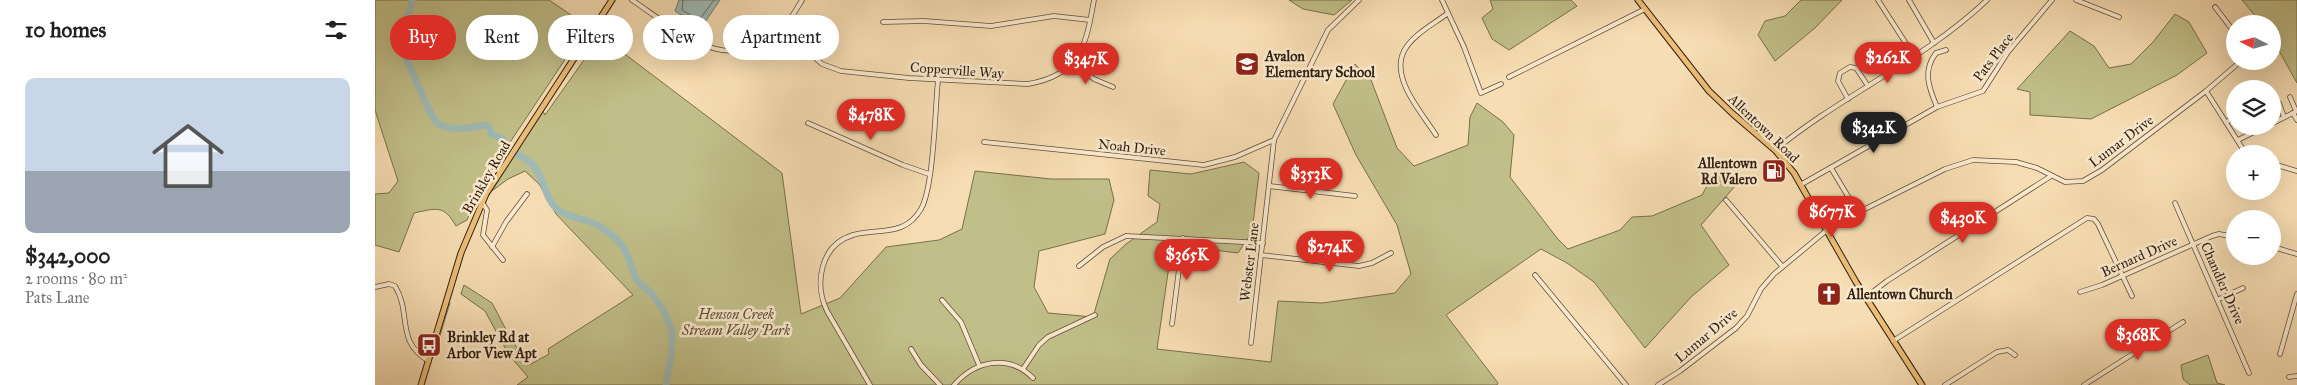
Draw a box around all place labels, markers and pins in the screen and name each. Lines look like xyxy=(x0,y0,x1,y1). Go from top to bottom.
pin: $347K xyxy=(1051,42,1121,85)
pin: $262K xyxy=(1853,42,1923,84)
place label: Avalon Elementary School xyxy=(1264,48,1376,82)
school or university icon: Avalon Elementary School xyxy=(1234,51,1260,77)
pin: $478K xyxy=(836,98,906,141)
pin: $342K xyxy=(1839,112,1909,154)
place label: Allentown Rd Valero xyxy=(1697,155,1757,188)
pin: $353K xyxy=(1276,158,1346,200)
fuel station icon: Allentown Rd Valero xyxy=(1761,158,1787,184)
pin: $677K xyxy=(1797,196,1867,238)
pin: $430K xyxy=(1928,202,1998,244)
pin: $274K xyxy=(1295,230,1365,273)
pin: $365K xyxy=(1152,238,1222,281)
church icon: Allentown Church xyxy=(1816,281,1842,307)
place label: Allentown Church xyxy=(1846,286,1953,303)
pin: $368K xyxy=(2103,318,2173,361)
place label: Brinkley Rd at Arbor View Apt xyxy=(446,329,537,363)
bus stop icon: Brinkley Rd at Arbor View Apt xyxy=(416,332,442,358)

